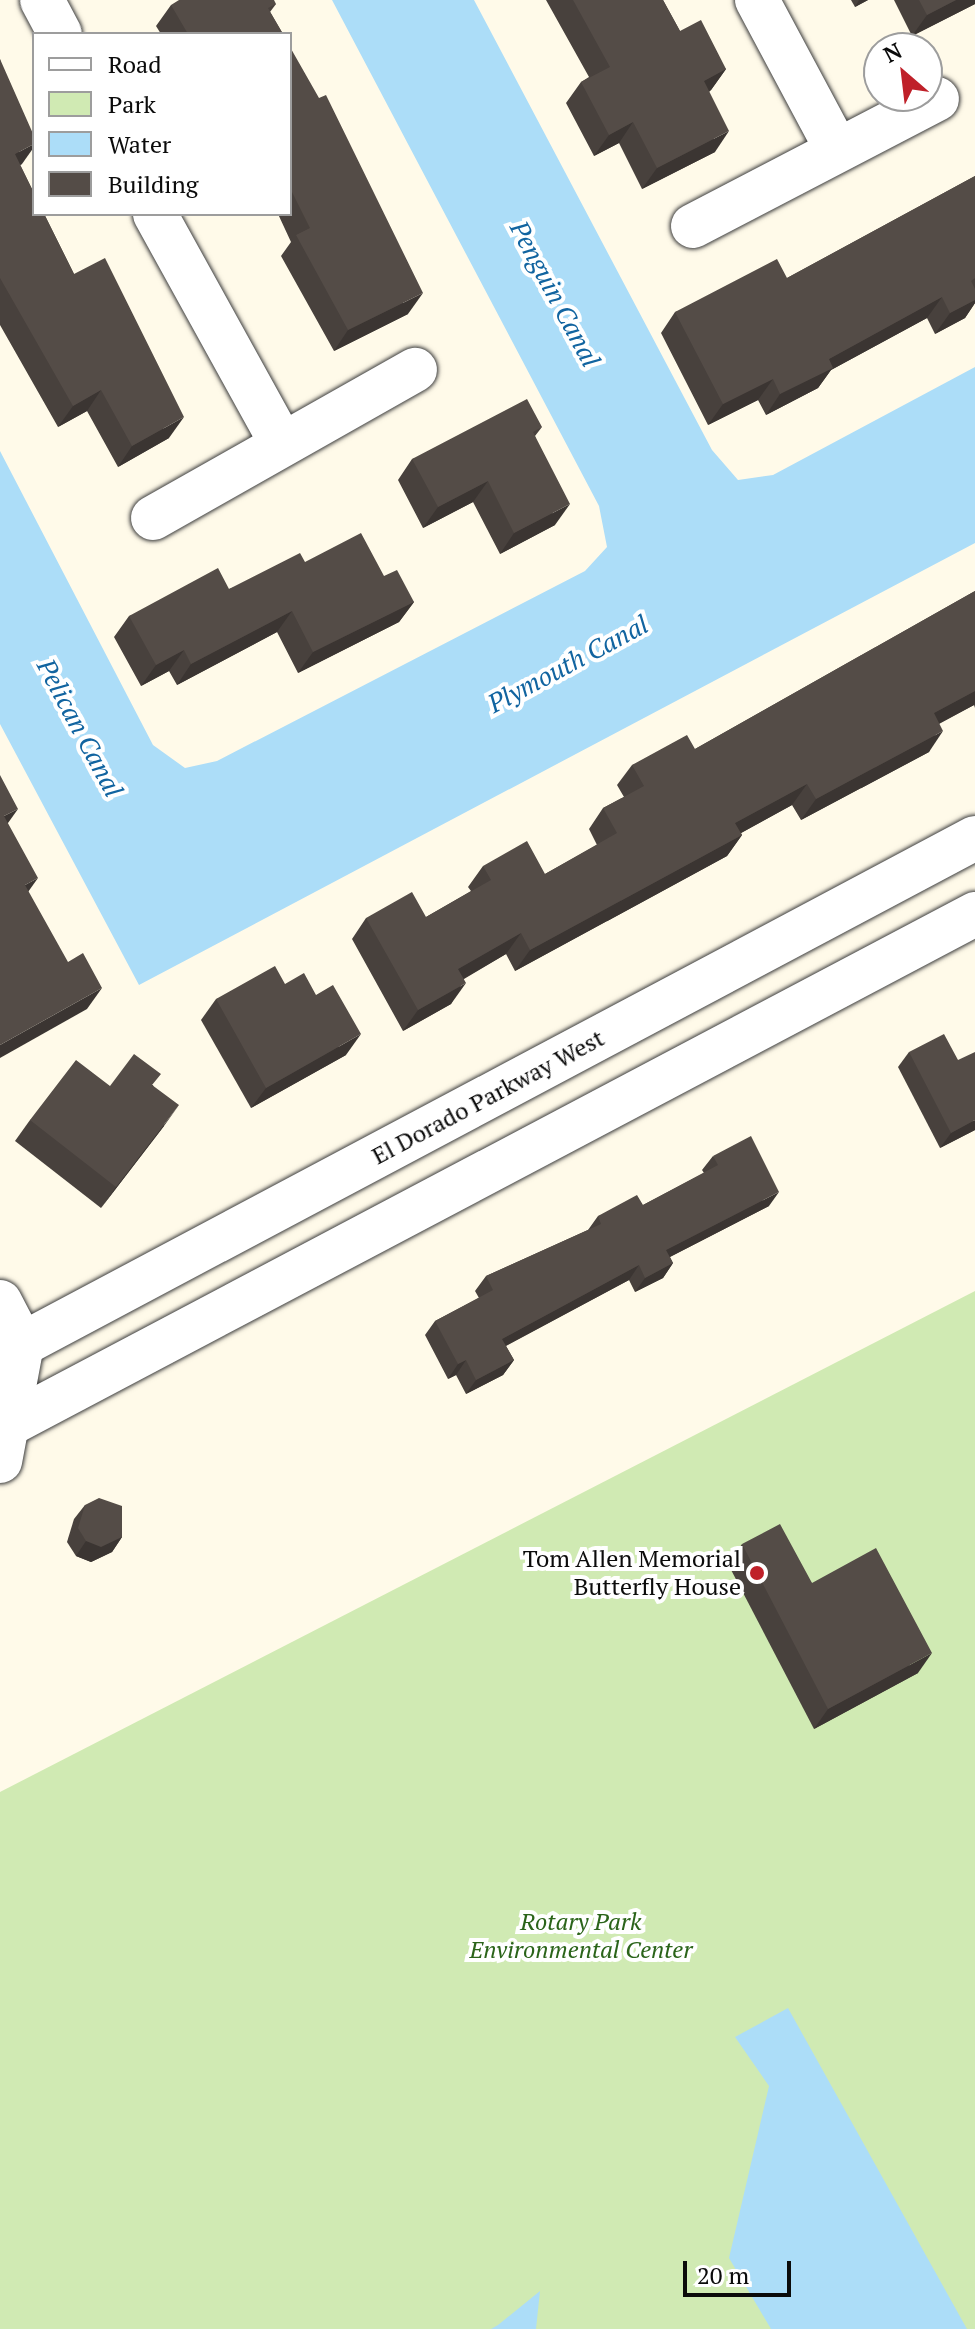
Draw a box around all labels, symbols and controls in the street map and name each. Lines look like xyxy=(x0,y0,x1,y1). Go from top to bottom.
legend xyxy=(32,32,292,216)
north arrow xyxy=(863,32,943,112)
text: N xyxy=(878,35,907,69)
text: Road xyxy=(108,48,162,80)
text: Park xyxy=(108,88,156,120)
text: Water xyxy=(108,128,171,160)
text: Building xyxy=(108,168,198,200)
water label: Penguin Canal xyxy=(503,216,607,372)
water label: Plymouth Canal xyxy=(483,609,653,719)
water label: Pelican Canal xyxy=(30,653,130,803)
street label: El Dorado Parkway West xyxy=(367,1024,609,1170)
place label: Tom Allen Memorial Butterfly House xyxy=(522,1545,741,1601)
marker: Tom Allen Memorial Butterfly House xyxy=(748,1564,766,1582)
park label: Rotary Park Environmental Center xyxy=(469,1908,693,1964)
scale bar xyxy=(687,2245,795,2295)
text: 20 m xyxy=(697,2259,749,2291)

